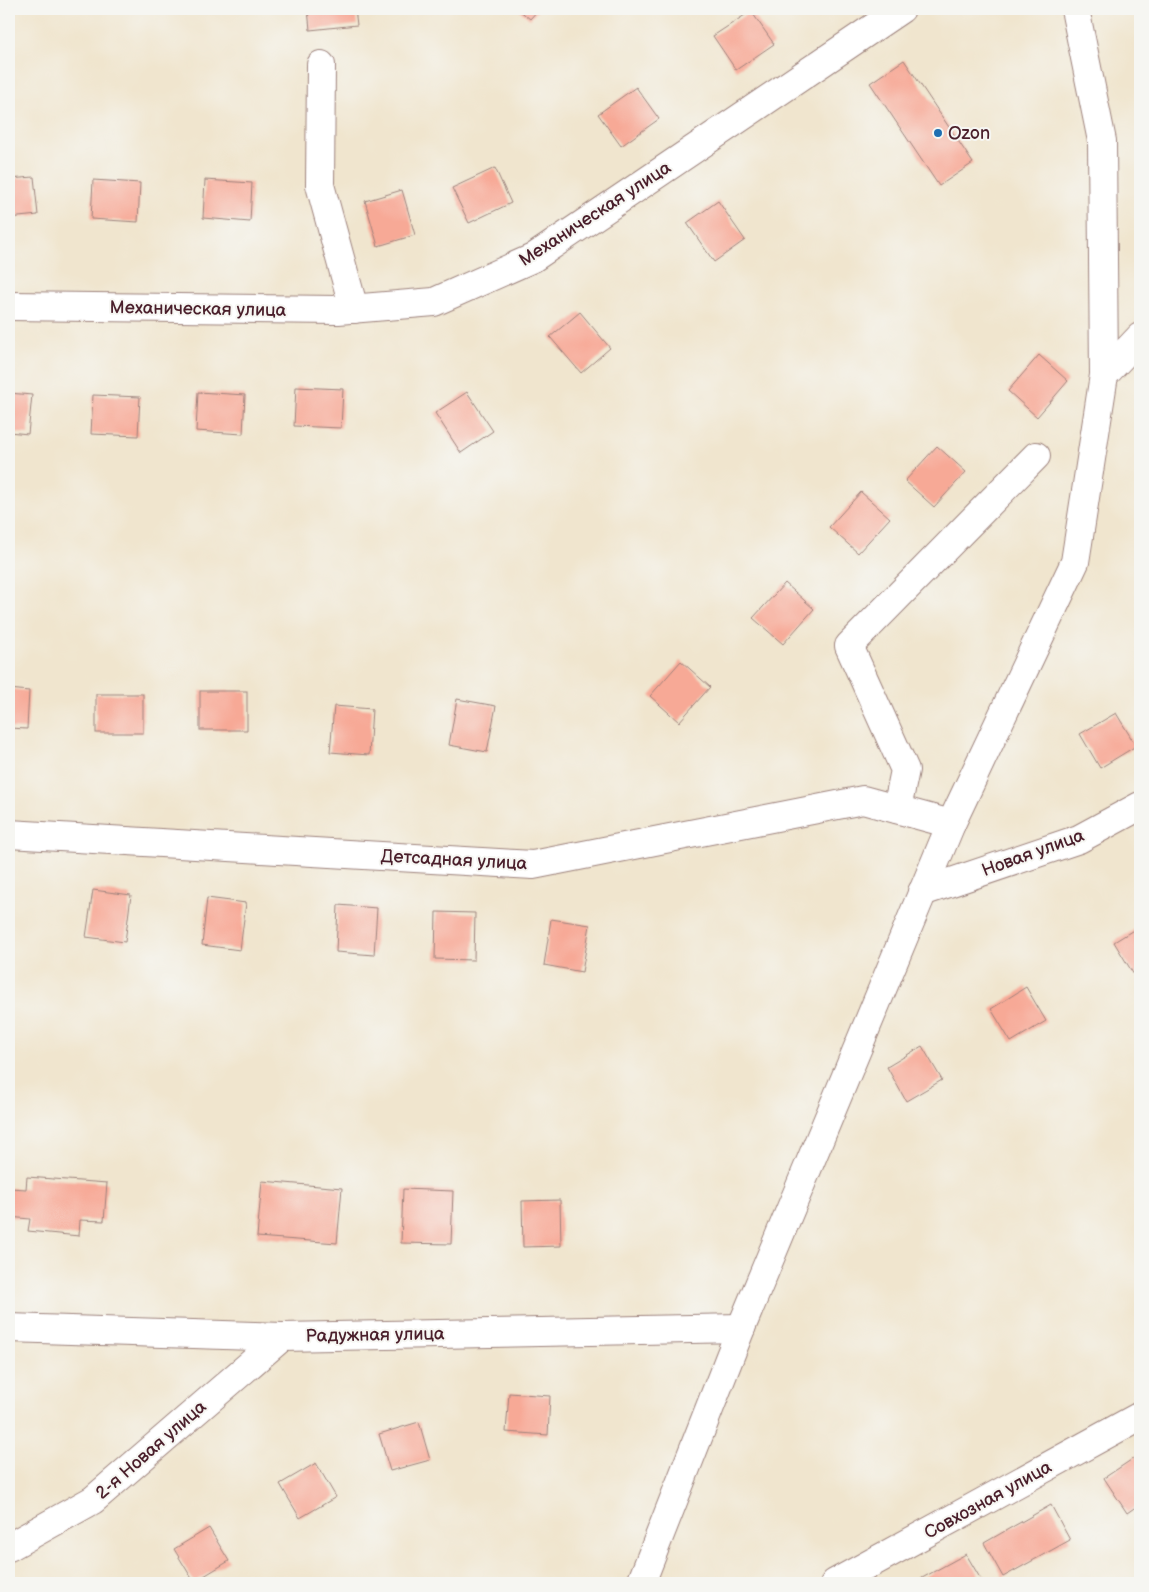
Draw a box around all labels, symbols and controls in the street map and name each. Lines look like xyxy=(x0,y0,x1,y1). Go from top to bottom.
place label: Ozon xyxy=(948,123,990,144)
marker: Ozon xyxy=(932,127,944,139)
street label: Механическая улица xyxy=(515,157,675,271)
street label: Механическая улица xyxy=(110,297,287,321)
street label: Новая улица xyxy=(979,825,1087,881)
street label: Детсадная улица xyxy=(380,846,528,874)
street label: Радужная улица xyxy=(305,1323,445,1347)
street label: 2-я Новая улица xyxy=(91,1396,211,1504)
street label: Совхозная улица xyxy=(921,1456,1056,1544)

